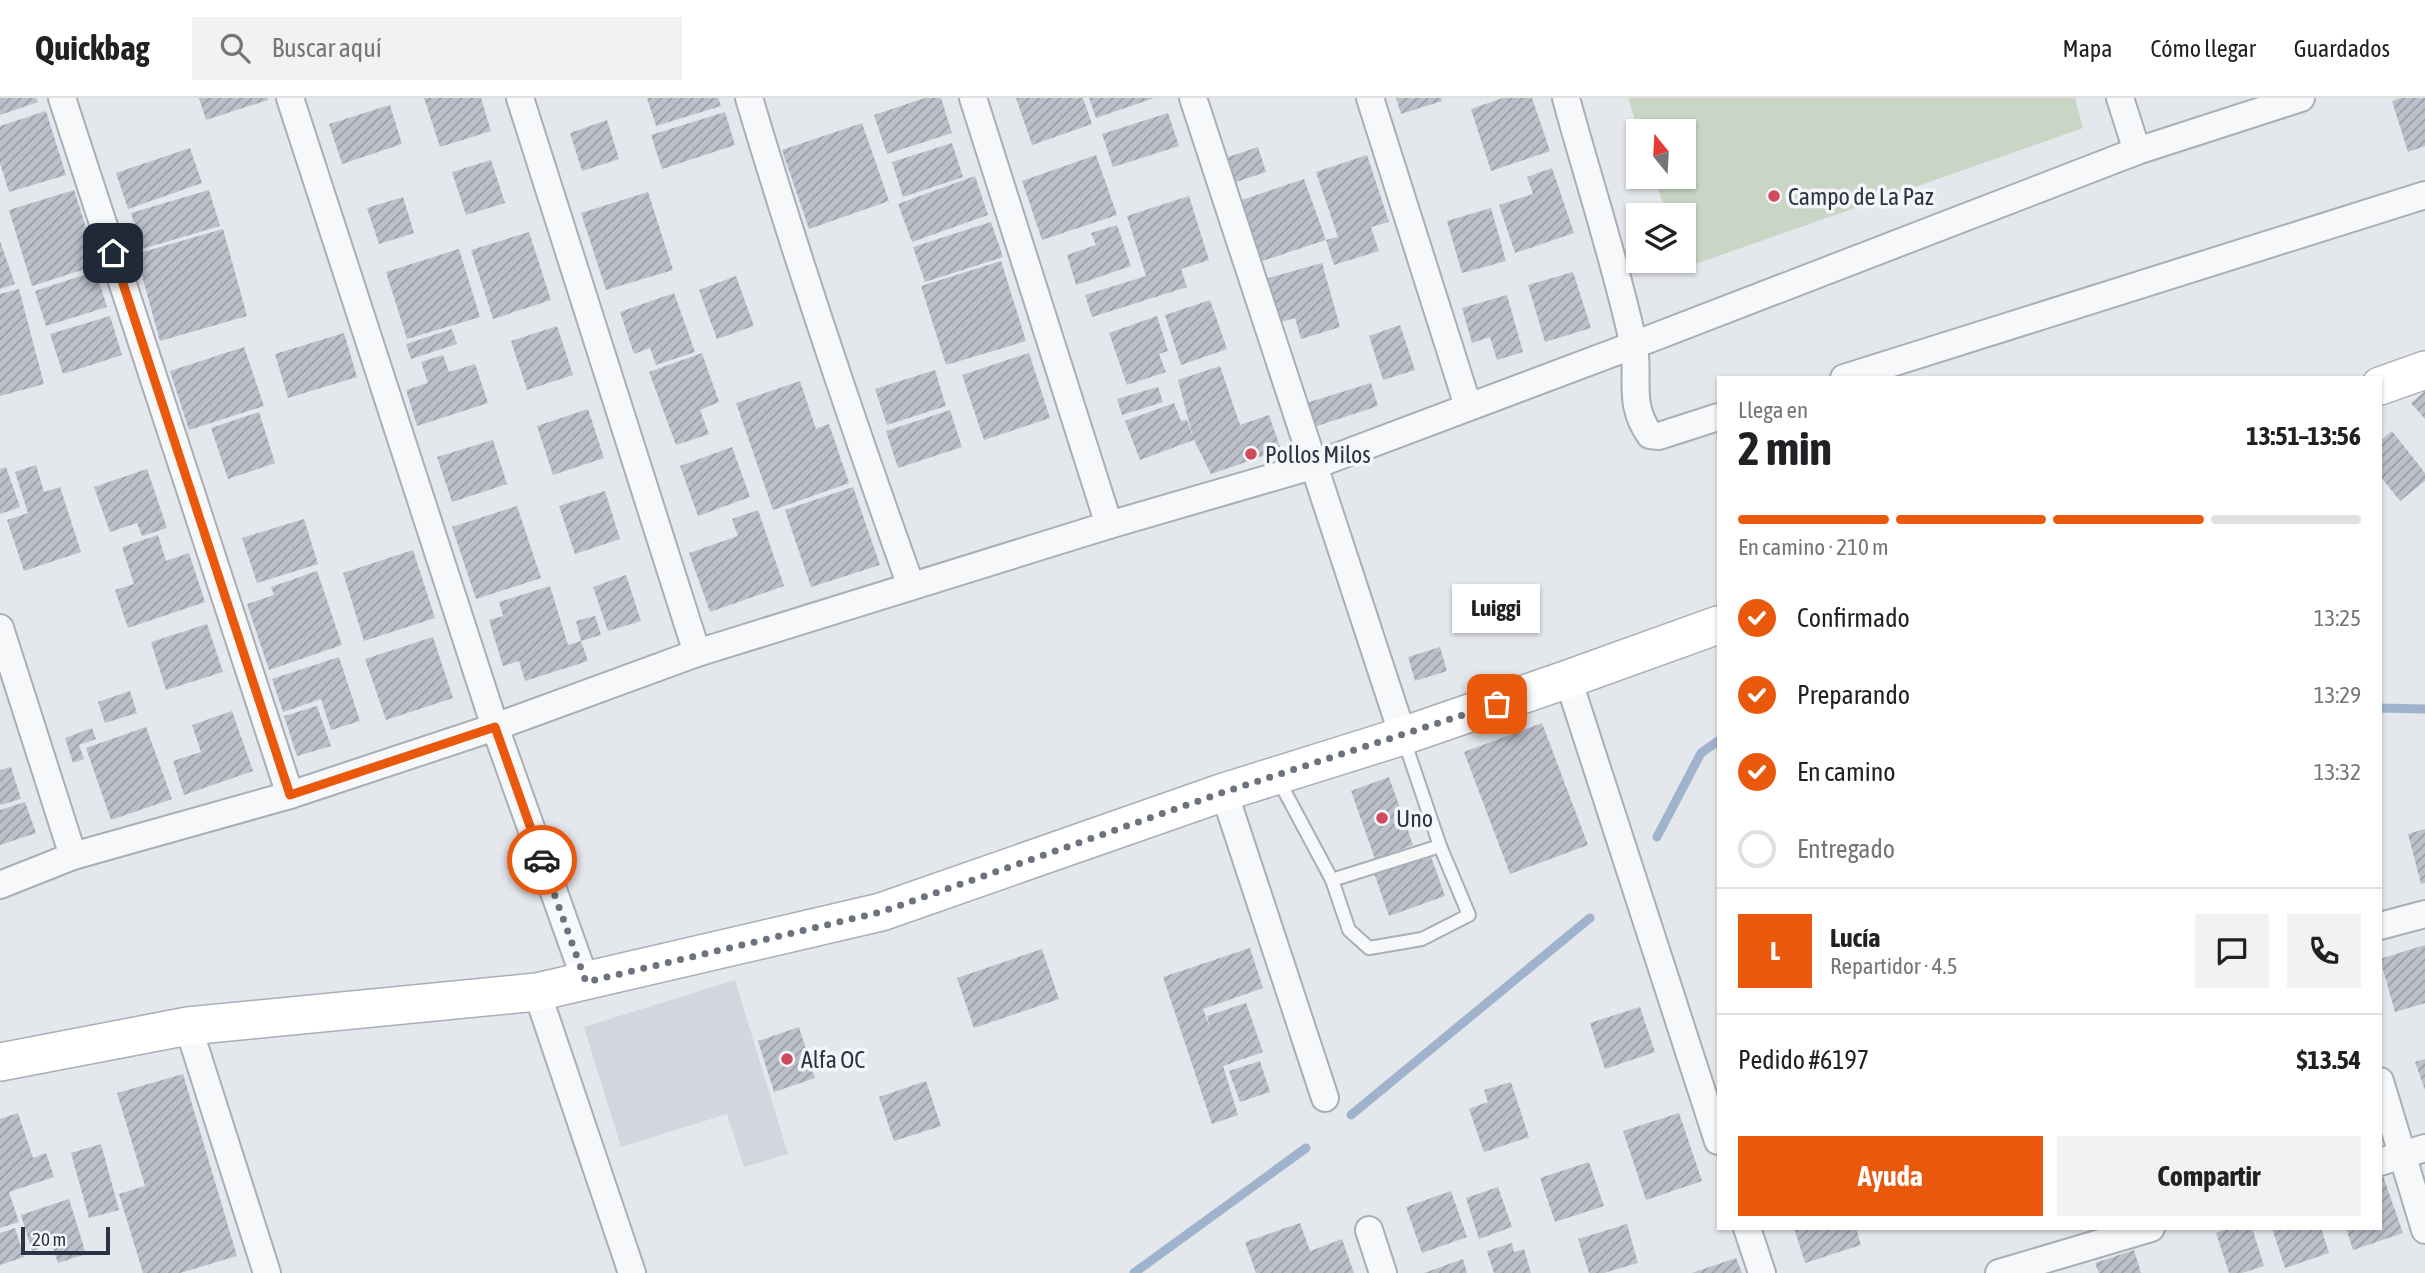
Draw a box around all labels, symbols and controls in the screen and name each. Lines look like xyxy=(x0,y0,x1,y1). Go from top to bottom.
search box xyxy=(192,17,682,80)
text: Quickbag xyxy=(35,29,150,67)
icon: search xyxy=(216,29,254,67)
text: Buscar aquí xyxy=(272,33,382,63)
text: Mapa xyxy=(2063,35,2112,62)
text: Cómo llegar xyxy=(2150,35,2256,62)
text: Guardados xyxy=(2294,35,2390,62)
north arrow xyxy=(1626,119,1696,189)
map controls xyxy=(1626,119,1696,273)
place label: Campo de La Paz xyxy=(1788,183,1934,210)
marker: Campo de La Paz xyxy=(1766,188,1782,204)
button: layers xyxy=(1626,203,1696,273)
pin xyxy=(83,223,143,283)
icon: home xyxy=(94,234,132,272)
text: Llega en xyxy=(1738,397,1808,423)
text: 13:51–13:56 xyxy=(2246,421,2361,451)
text: 2 min xyxy=(1738,422,1832,475)
place label: Pollos Milos xyxy=(1265,441,1371,468)
marker: Pollos Milos xyxy=(1243,446,1259,462)
text: En camino · 210 m xyxy=(1738,534,1889,560)
callout: Luiggi xyxy=(1453,585,1541,634)
text: Luiggi xyxy=(1471,595,1521,621)
icon: check xyxy=(1738,599,1776,637)
text: Confirmado xyxy=(1797,603,1910,633)
text: 13:25 xyxy=(2314,605,2361,631)
pin xyxy=(1467,674,1527,734)
icon: check xyxy=(1738,676,1776,714)
text: Preparando xyxy=(1797,680,1910,710)
text: 13:29 xyxy=(2314,682,2361,708)
icon: bag xyxy=(1478,685,1516,723)
icon: check xyxy=(1738,753,1776,791)
text: En camino xyxy=(1797,757,1896,787)
text: 13:32 xyxy=(2314,759,2361,785)
place label: Uno xyxy=(1396,805,1433,832)
marker: Uno xyxy=(1374,810,1390,826)
courier xyxy=(507,825,577,895)
text: Entregado xyxy=(1797,834,1895,864)
icon: car xyxy=(523,841,561,879)
button: chat xyxy=(2195,914,2269,988)
button: phone xyxy=(2287,914,2361,988)
text: Lucía xyxy=(1830,923,1880,953)
text: L xyxy=(1770,936,1780,966)
text: Repartidor · 4.5 xyxy=(1830,953,1957,979)
text: Pedido #6197 xyxy=(1738,1045,1869,1075)
text: $13.54 xyxy=(2297,1045,2361,1075)
place label: Alfa OC xyxy=(801,1046,865,1073)
marker: Alfa OC xyxy=(779,1051,795,1067)
button: Ayuda xyxy=(1738,1136,2043,1216)
button: Compartir xyxy=(2057,1136,2361,1216)
scale bar xyxy=(21,1224,110,1256)
text: 20 m xyxy=(32,1228,66,1250)

